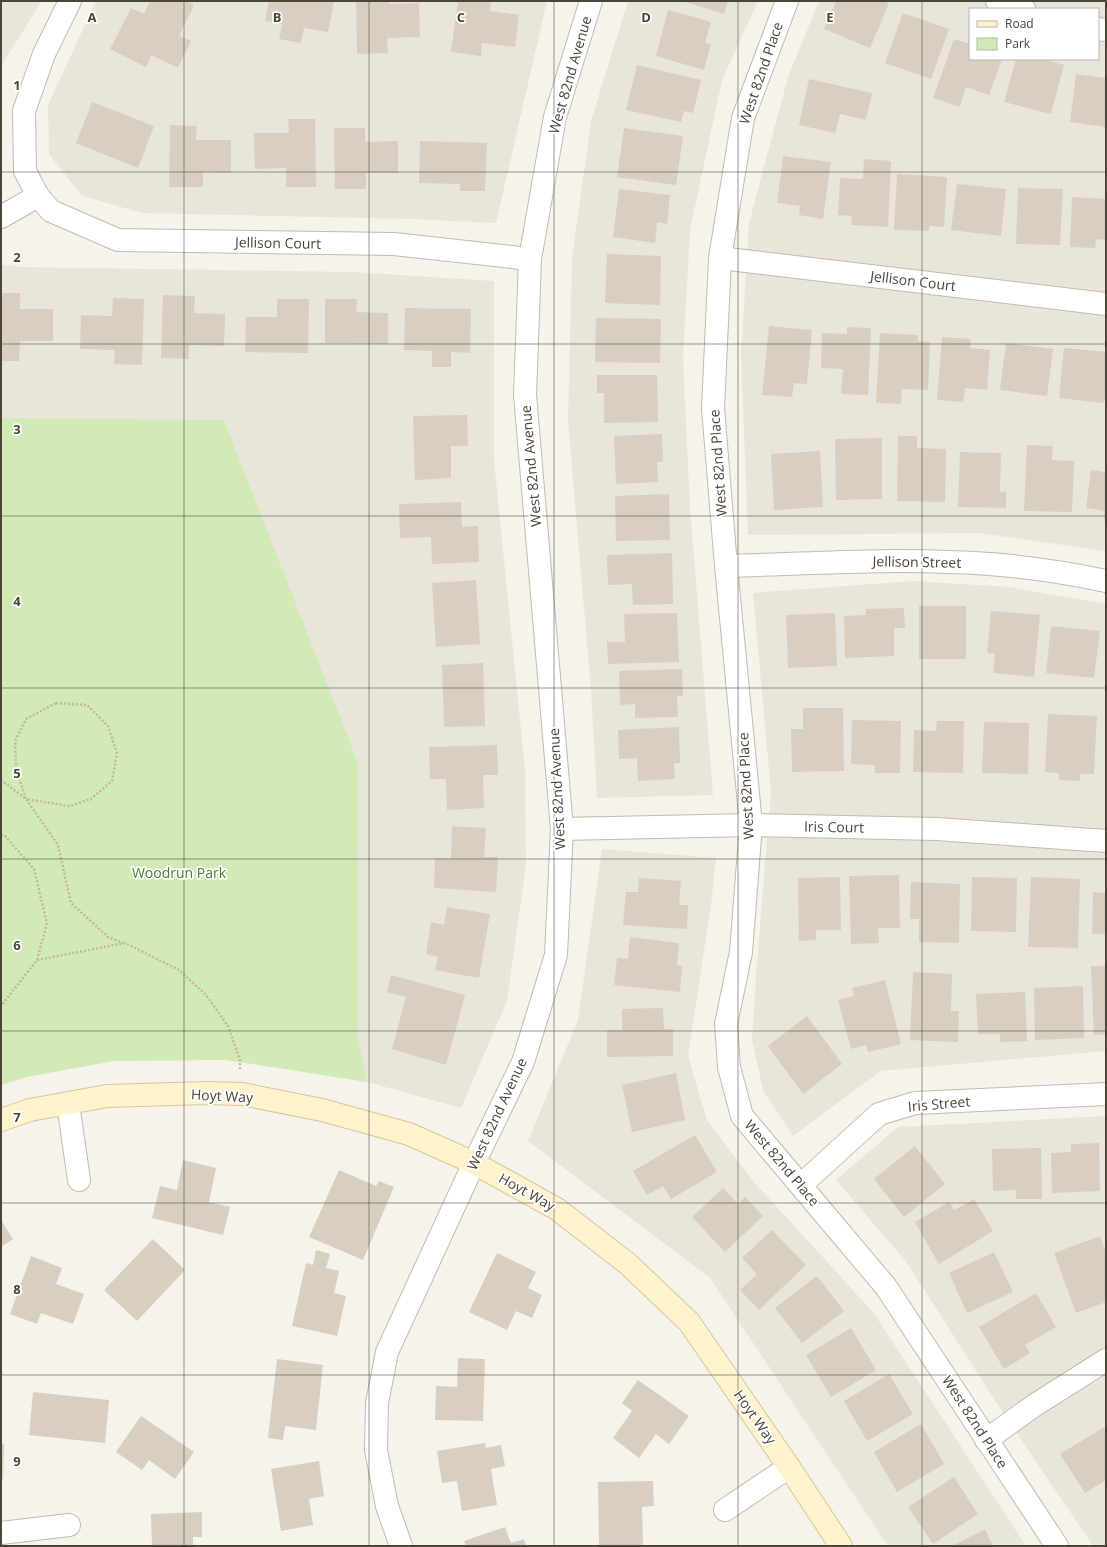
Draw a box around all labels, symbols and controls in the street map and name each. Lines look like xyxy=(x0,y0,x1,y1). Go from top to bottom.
text: A xyxy=(88,8,97,26)
text: B xyxy=(273,8,282,26)
text: C xyxy=(457,8,465,26)
text: D xyxy=(641,8,651,26)
text: E xyxy=(826,8,834,26)
legend xyxy=(969,8,1099,60)
street label: West 82nd Avenue xyxy=(544,14,595,136)
text: Road xyxy=(1005,15,1034,32)
street label: West 82nd Place xyxy=(734,19,787,127)
text: Park xyxy=(1005,35,1031,52)
text: 1 xyxy=(13,76,21,94)
street label: Jellison Court xyxy=(233,232,321,253)
text: 2 xyxy=(13,248,21,266)
street label: Jellison Court xyxy=(867,266,957,295)
street label: West 82nd Avenue xyxy=(516,404,545,527)
street label: West 82nd Place xyxy=(704,409,731,517)
text: 3 xyxy=(13,420,21,438)
street label: Jellison Street xyxy=(871,551,961,572)
text: 4 xyxy=(13,592,21,610)
street label: West 82nd Avenue xyxy=(544,728,569,850)
street label: West 82nd Place xyxy=(733,732,758,840)
text: 5 xyxy=(13,764,21,782)
street label: Iris Court xyxy=(804,816,864,837)
park label: Woodrun Park xyxy=(132,863,227,882)
text: 6 xyxy=(13,936,21,954)
street label: West 82nd Avenue xyxy=(462,1055,531,1173)
street label: Hoyt Way xyxy=(191,1084,255,1107)
street label: Iris Street xyxy=(907,1091,971,1116)
text: 7 xyxy=(13,1108,21,1126)
street label: West 82nd Place xyxy=(741,1116,824,1210)
street label: Hoyt Way xyxy=(495,1168,560,1215)
text: 8 xyxy=(13,1280,21,1298)
street label: West 82nd Place xyxy=(938,1372,1013,1472)
street label: Hoyt Way xyxy=(730,1386,782,1448)
text: 9 xyxy=(13,1452,21,1470)

